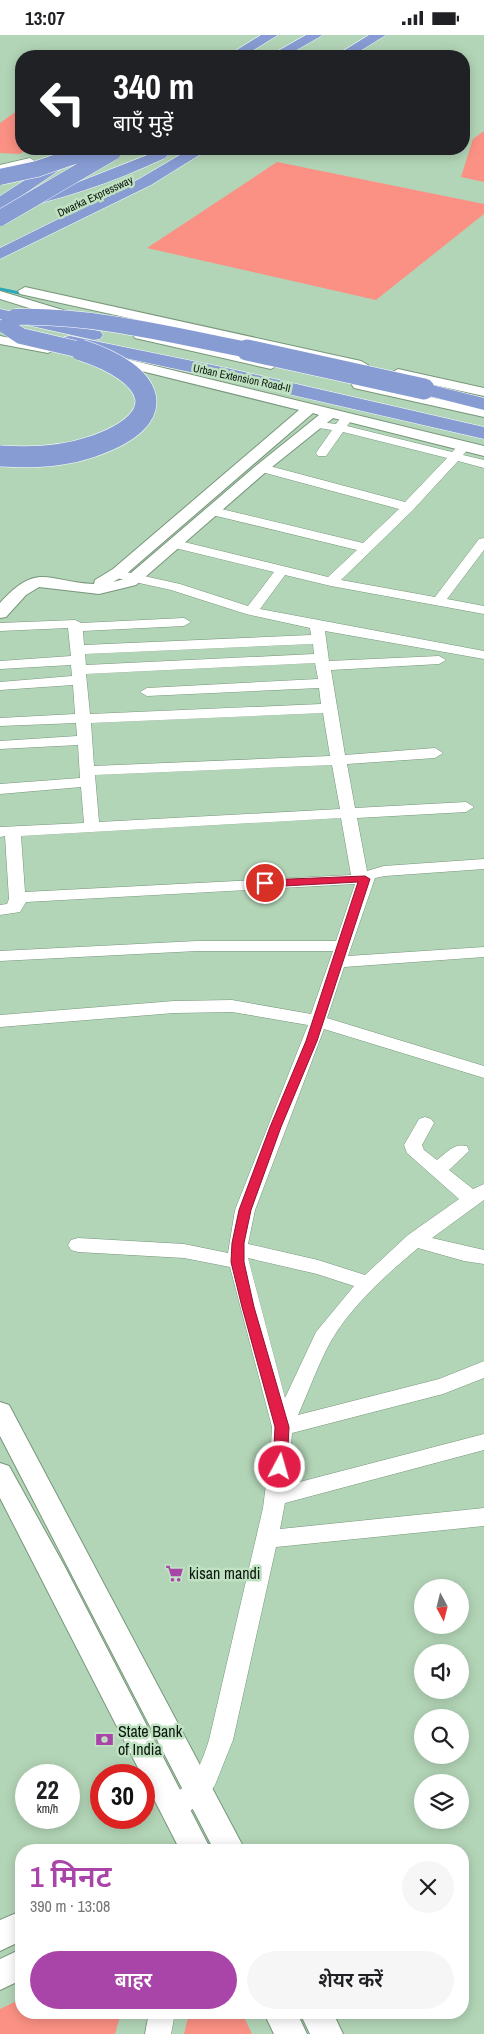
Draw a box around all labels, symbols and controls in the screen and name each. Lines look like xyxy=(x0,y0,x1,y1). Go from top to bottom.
text: 13:07 xyxy=(25,5,65,31)
text: 340 m xyxy=(113,63,194,110)
icon: left xyxy=(30,70,95,135)
text: बाएँ मुड़ें xyxy=(113,108,173,138)
street label: Dwarka Expressway xyxy=(55,172,135,220)
street label: Urban Extension Road-II xyxy=(192,361,292,395)
pin xyxy=(244,862,286,904)
icon: arrive xyxy=(251,869,279,897)
position arrow xyxy=(253,1440,305,1492)
place label: kisan mandi xyxy=(189,1562,260,1584)
supermarket icon: kisan mandi xyxy=(165,1563,185,1583)
north arrow xyxy=(414,1579,469,1634)
map controls xyxy=(414,1579,469,1829)
button: sound xyxy=(414,1644,469,1699)
button: search xyxy=(414,1709,469,1764)
place label: State Bank of India xyxy=(118,1720,183,1760)
bank icon: State Bank of India xyxy=(94,1730,114,1750)
speed limit sign: 30 xyxy=(90,1764,155,1829)
text: 22 xyxy=(36,1773,59,1807)
button: layers xyxy=(414,1774,469,1829)
text: km/h xyxy=(37,1801,58,1817)
text: 1 मिनट xyxy=(30,1856,111,1896)
button: close xyxy=(402,1861,454,1913)
text: 390 m · 13:08 xyxy=(30,1895,110,1917)
button: बाहर xyxy=(30,1951,237,2009)
button: शेयर करें xyxy=(247,1951,454,2009)

